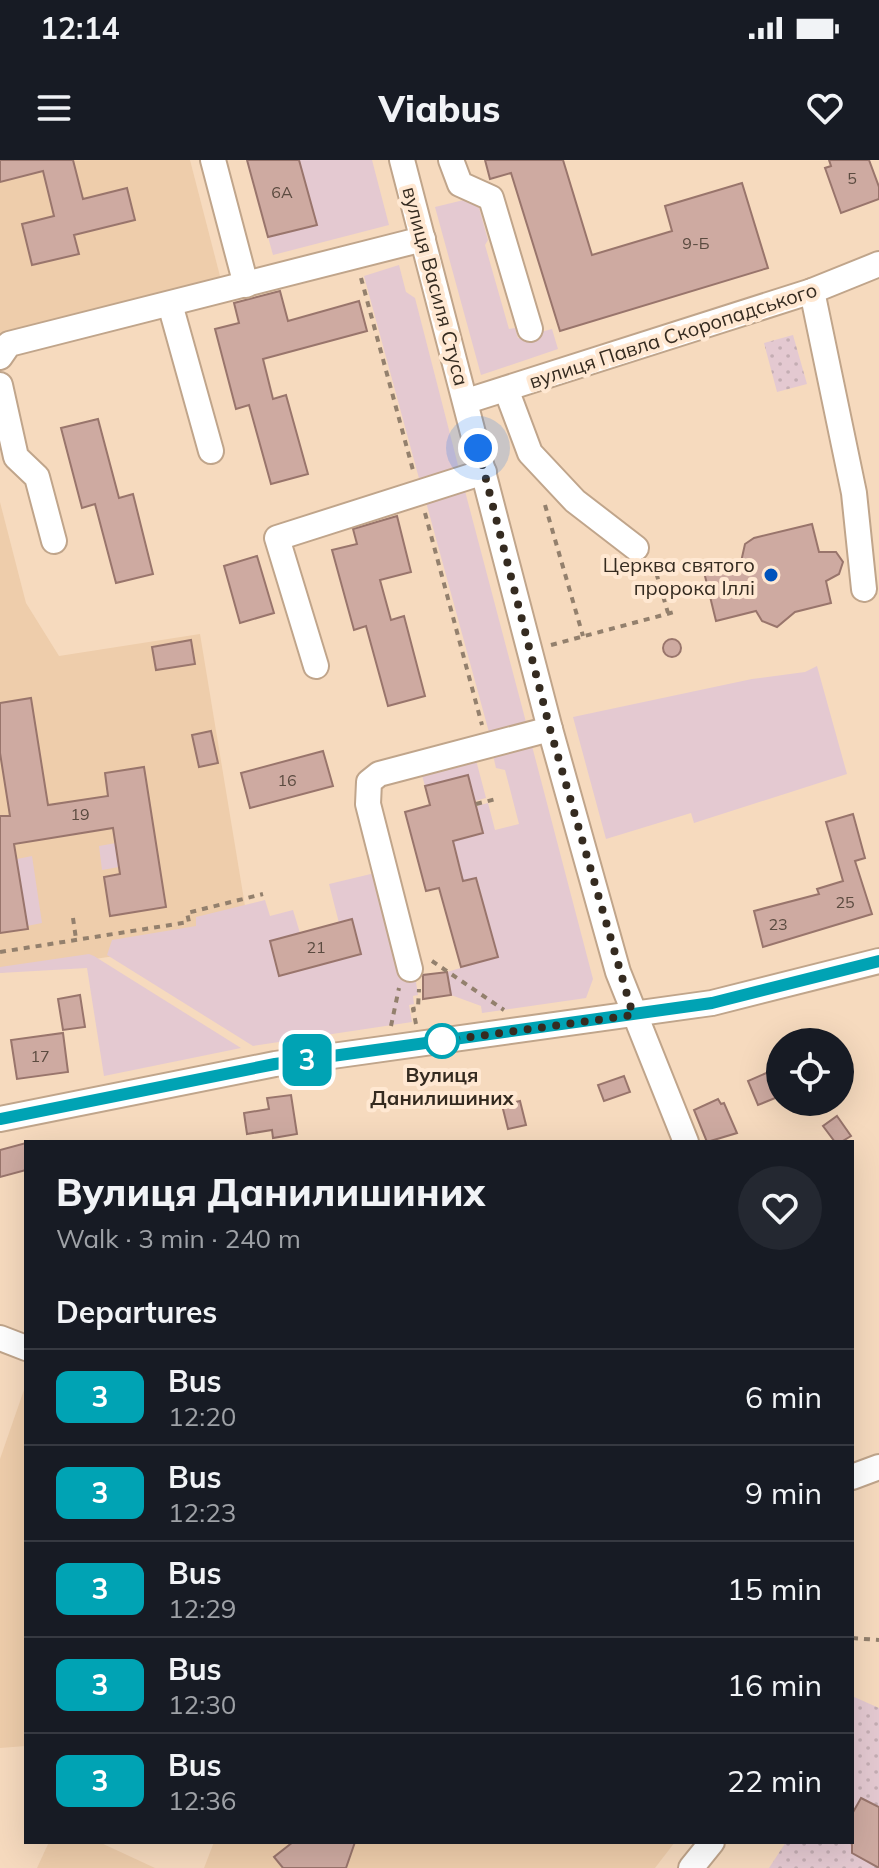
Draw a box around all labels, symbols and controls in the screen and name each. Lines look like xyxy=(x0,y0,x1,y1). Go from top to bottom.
text: 12:14 xyxy=(40,9,119,47)
icon: menu xyxy=(32,86,76,130)
text: Viabus xyxy=(379,86,500,131)
icon: heart xyxy=(803,86,847,130)
house number: 5 xyxy=(847,168,857,188)
house number: 6А xyxy=(271,182,293,202)
street label: вулиця Василя Стуса xyxy=(397,184,475,388)
house number: 9-Б xyxy=(682,233,710,253)
street label: вулиця Павла Скоропадського xyxy=(526,277,820,393)
your location xyxy=(458,428,498,468)
place label: Церква святого пророка Іллі xyxy=(603,552,755,600)
marker: Церква святого пророка Іллі xyxy=(762,566,780,584)
house number: 16 xyxy=(277,770,297,790)
house number: 19 xyxy=(70,804,90,824)
house number: 25 xyxy=(835,892,855,912)
house number: 23 xyxy=(768,914,788,934)
house number: 21 xyxy=(306,937,326,957)
marker: Вулиця Данилишиних xyxy=(425,1024,459,1058)
map controls xyxy=(766,1028,854,1116)
button: locate xyxy=(766,1028,854,1116)
line badge: 3 xyxy=(281,1034,333,1086)
text: 3 xyxy=(299,1042,315,1077)
house number: 17 xyxy=(30,1046,50,1066)
place label: Вулиця Данилишиних xyxy=(370,1062,514,1110)
button: heart xyxy=(738,1166,822,1250)
text: Вулиця Данилишиних xyxy=(56,1168,485,1216)
text: Walk · 3 min · 240 m xyxy=(56,1222,301,1255)
text: Departures xyxy=(56,1293,217,1331)
text: Bus xyxy=(168,1362,222,1400)
text: 6 min xyxy=(745,1378,822,1416)
text: 3 xyxy=(92,1379,108,1414)
text: 12:20 xyxy=(168,1400,236,1433)
text: Bus xyxy=(168,1458,222,1496)
text: 9 min xyxy=(745,1474,822,1512)
text: 3 xyxy=(92,1475,108,1510)
text: 12:23 xyxy=(168,1496,236,1529)
text: Bus xyxy=(168,1554,222,1592)
text: 15 min xyxy=(727,1570,822,1608)
text: 3 xyxy=(92,1571,108,1606)
text: 12:29 xyxy=(168,1592,236,1625)
text: Bus xyxy=(168,1650,222,1688)
text: 16 min xyxy=(727,1666,822,1704)
text: 3 xyxy=(92,1667,108,1702)
text: 12:30 xyxy=(168,1688,236,1721)
text: Bus xyxy=(168,1746,222,1784)
text: 22 min xyxy=(727,1762,822,1800)
text: 3 xyxy=(92,1763,108,1798)
text: 12:36 xyxy=(168,1784,236,1817)

